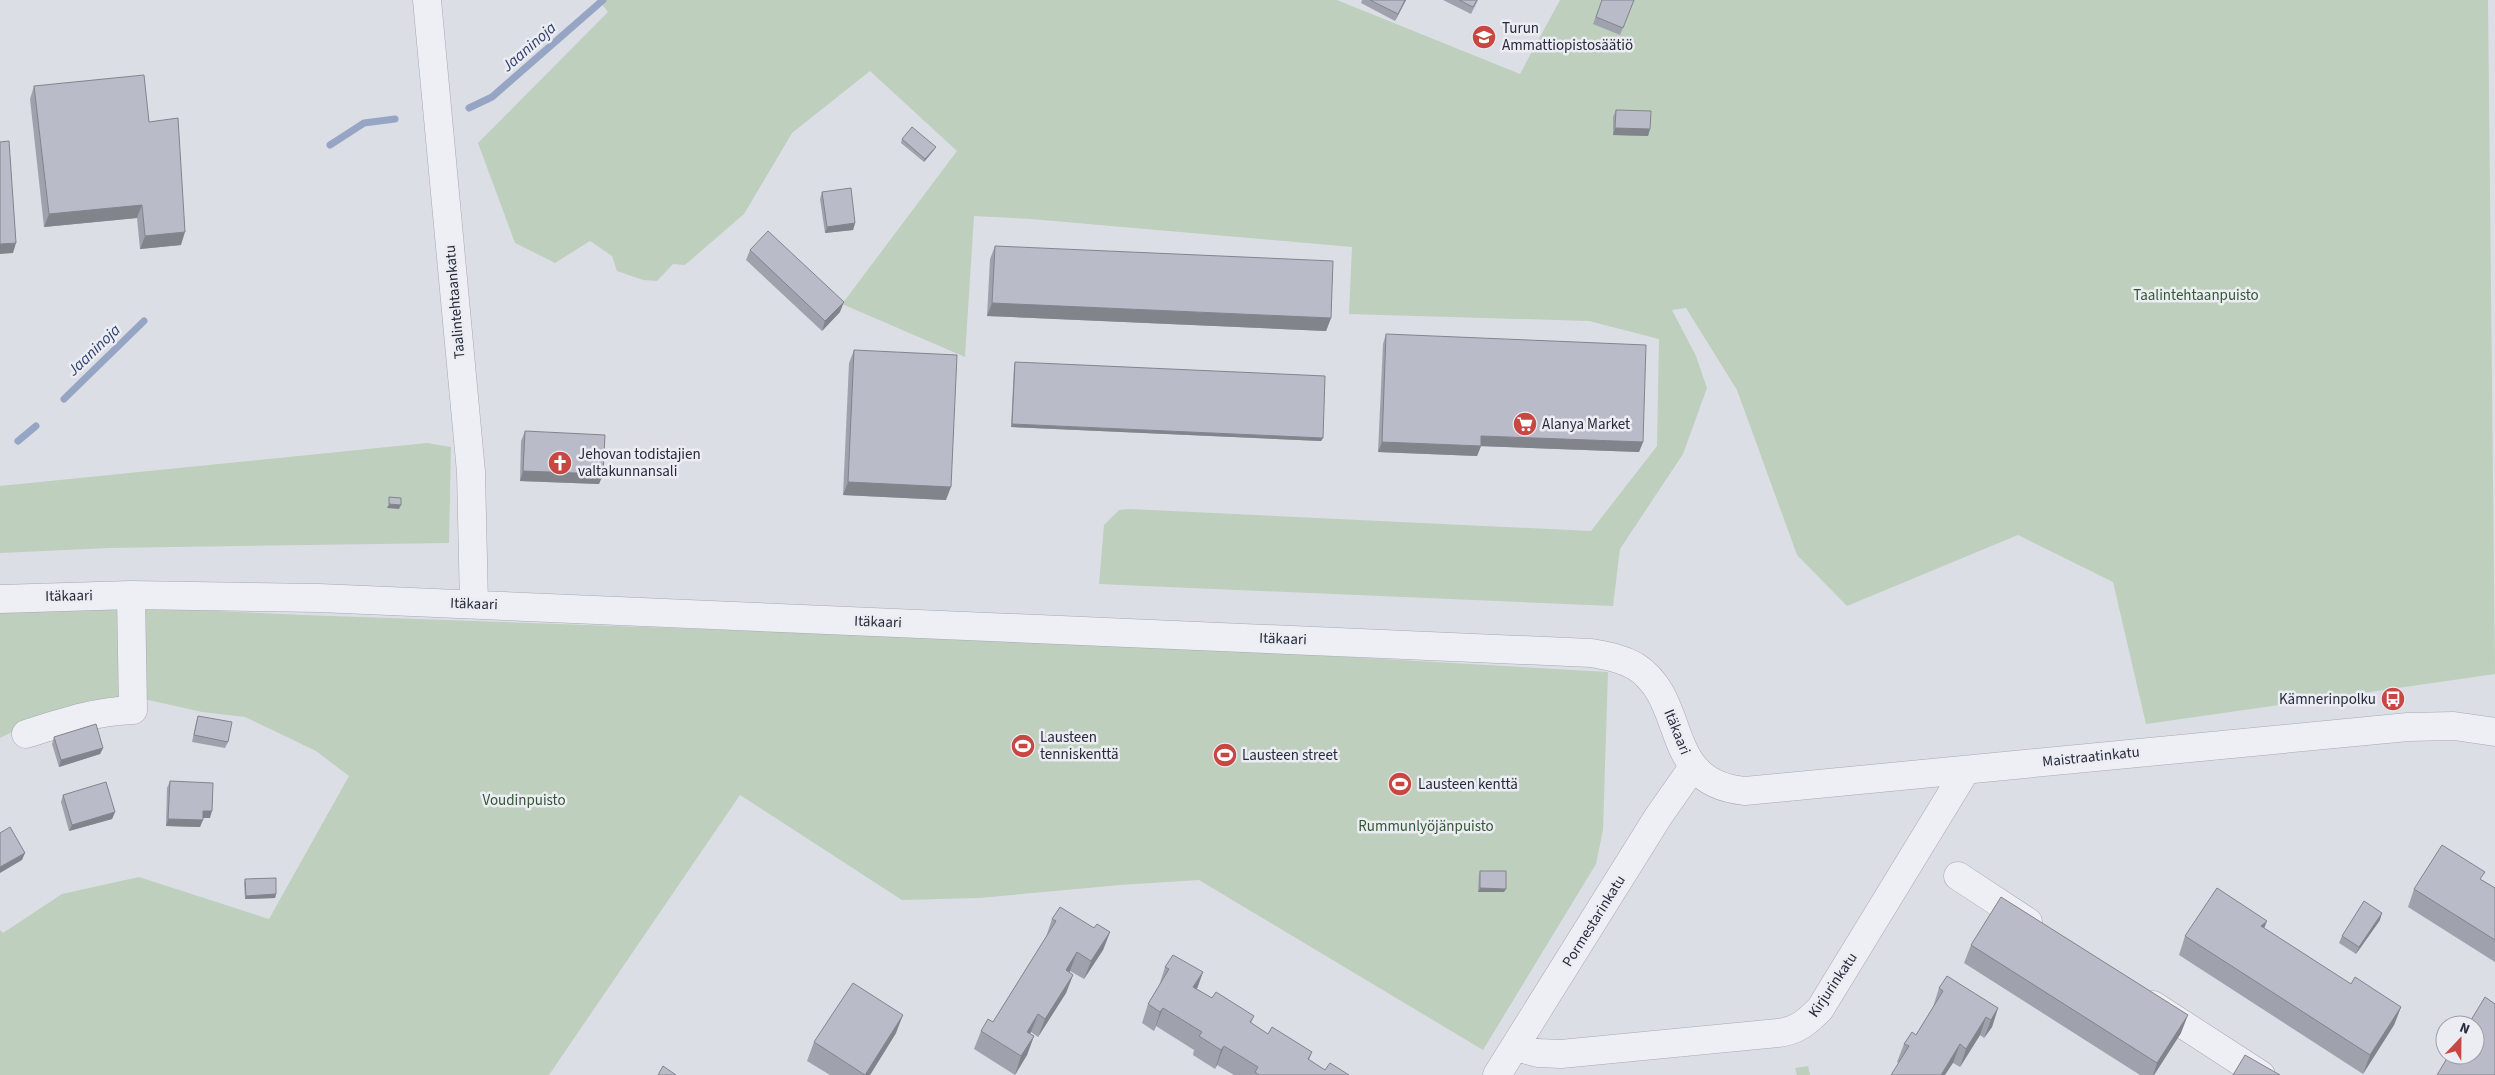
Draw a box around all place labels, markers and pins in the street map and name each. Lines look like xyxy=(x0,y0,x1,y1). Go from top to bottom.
place label: Turun Ammattiopistosäätiö xyxy=(1502,18,1633,56)
school or university icon: Turun Ammattiopistosäätiö xyxy=(1471,24,1497,50)
supermarket icon: Alanya Market xyxy=(1512,411,1538,437)
place label: Alanya Market xyxy=(1542,414,1630,435)
place label: Jehovan todistajien valtakunnansali xyxy=(578,444,701,482)
church icon: Jehovan todistajien valtakunnansali xyxy=(547,450,573,476)
bus stop icon: Kämnerinpolku xyxy=(2380,686,2406,712)
place label: Kämnerinpolku xyxy=(2279,689,2376,710)
place label: Lausteen tenniskenttä xyxy=(1040,727,1119,765)
sports icon: Lausteen tenniskenttä xyxy=(1010,733,1036,759)
sports icon: Lausteen street xyxy=(1212,742,1238,768)
place label: Lausteen street xyxy=(1242,745,1338,766)
sports icon: Lausteen kenttä xyxy=(1387,771,1413,797)
place label: Lausteen kenttä xyxy=(1418,774,1518,795)

